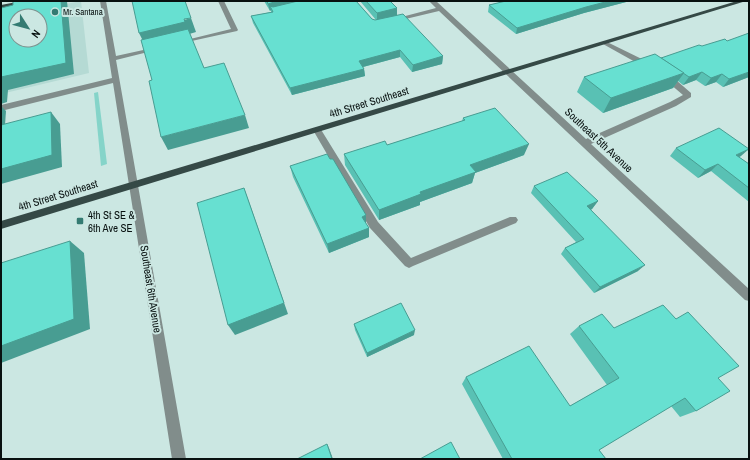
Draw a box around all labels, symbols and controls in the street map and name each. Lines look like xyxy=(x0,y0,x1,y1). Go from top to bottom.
place label: Mr. Santana xyxy=(63,6,103,18)
marker: Mr. Santana xyxy=(50,7,60,17)
north arrow xyxy=(8,8,48,48)
text: N xyxy=(29,27,44,41)
street label: 4th Street Southeast xyxy=(328,83,411,121)
street label: Southeast 5th Avenue xyxy=(562,105,636,175)
street label: 4th Street Southeast xyxy=(17,176,100,214)
place label: 4th St SE & 6th Ave SE xyxy=(88,208,135,235)
marker: 4th St SE & 6th Ave SE xyxy=(75,216,85,226)
street label: Southeast 6th Avenue xyxy=(137,244,165,334)

